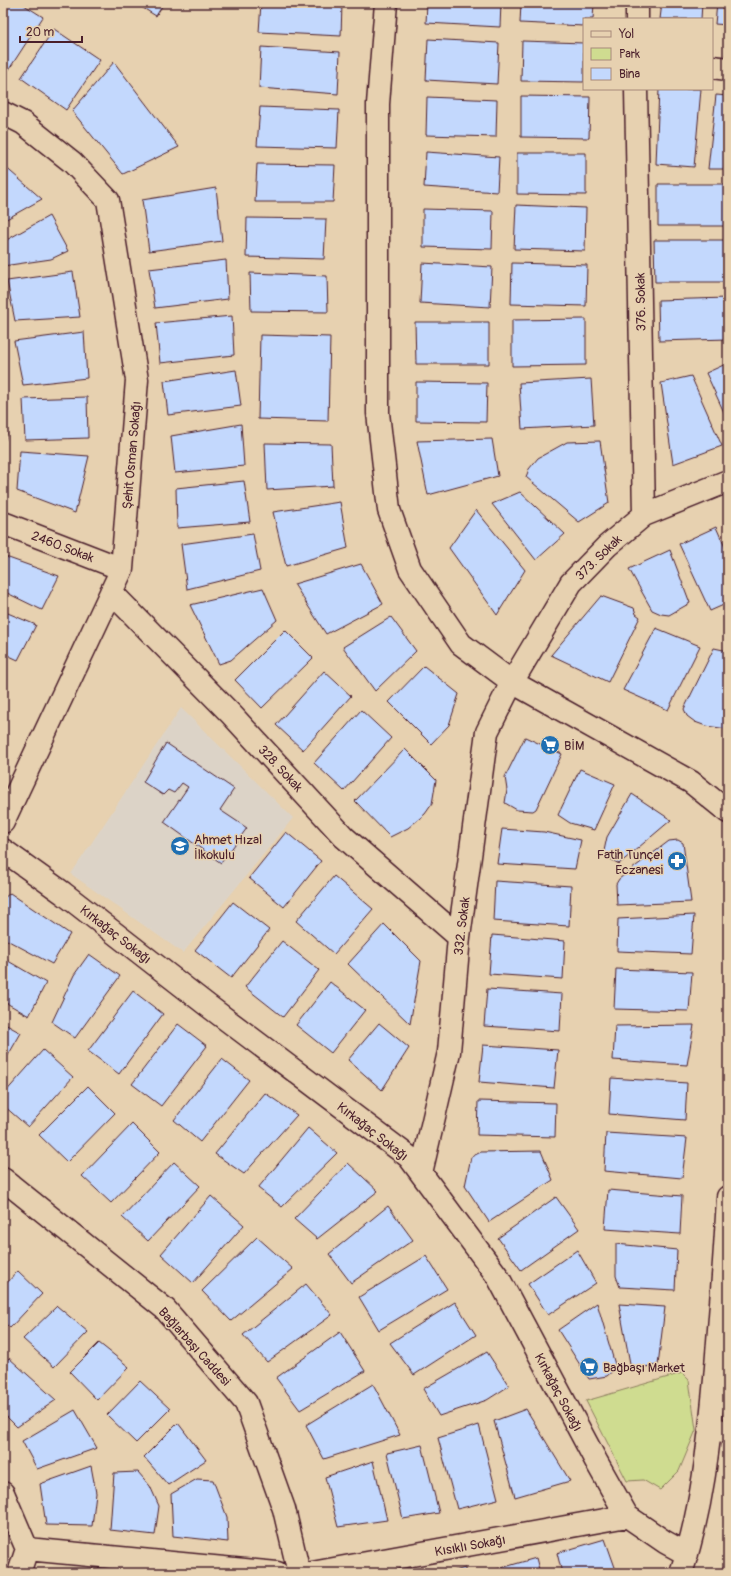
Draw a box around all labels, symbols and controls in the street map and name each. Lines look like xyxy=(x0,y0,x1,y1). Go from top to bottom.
scale bar xyxy=(20,18,82,44)
legend xyxy=(583,18,713,90)
text: 20 m xyxy=(26,25,55,40)
text: Yol xyxy=(618,27,634,42)
text: Park xyxy=(619,47,640,62)
text: Bina xyxy=(619,67,641,82)
street label: 376. Sokak xyxy=(632,272,650,332)
street label: Şehit Osman Sokağı xyxy=(119,400,145,510)
street label: 2460.Sokak xyxy=(29,528,97,566)
street label: 373. Sokak xyxy=(572,531,626,584)
supermarket icon: BİM xyxy=(539,734,561,756)
place label: BİM xyxy=(564,738,584,754)
street label: 328. Sokak xyxy=(255,742,306,796)
place label: Ahmet Hızal İlkokulu xyxy=(194,832,262,863)
school or university icon: Ahmet Hızal İlkokulu xyxy=(169,835,191,857)
place label: Fatih Tunçel Eczanesi xyxy=(597,847,663,878)
pharmacy icon: Fatih Tunçel Eczanesi xyxy=(666,850,688,872)
street label: 332. Sokak xyxy=(450,895,474,956)
street label: Kırkağaç Sokağı xyxy=(77,902,154,968)
street label: Kırkağaç Sokağı xyxy=(334,1099,411,1165)
street label: Bağlarbaşı Caddesi xyxy=(155,1304,234,1389)
street label: Kırkağaç Sokağı xyxy=(531,1351,585,1434)
supermarket icon: Bağbaşı Market xyxy=(578,1356,600,1378)
place label: Bağbaşı Market xyxy=(603,1360,686,1376)
street label: Kısıklı Sokağı xyxy=(433,1532,507,1560)

